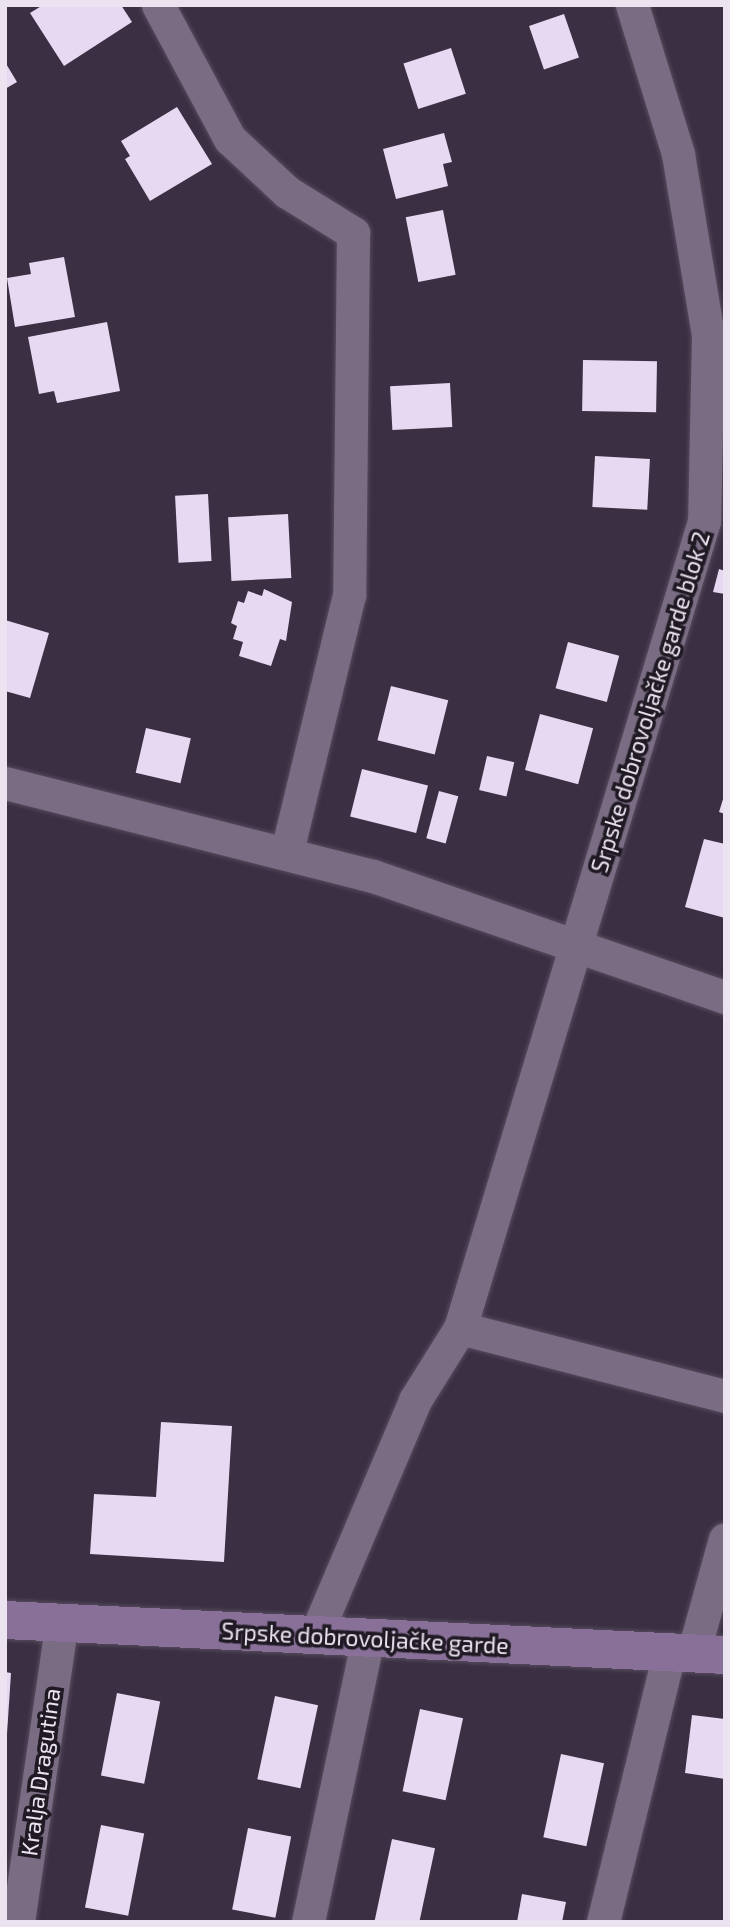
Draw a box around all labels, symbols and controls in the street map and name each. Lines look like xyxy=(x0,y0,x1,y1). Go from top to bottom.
street label: Srpske dobrovoljačke garde blok 2 xyxy=(585,528,715,876)
street label: Srpske dobrovoljačke garde xyxy=(221,1617,509,1659)
street label: Kralja Dragutina xyxy=(15,1686,65,1858)

